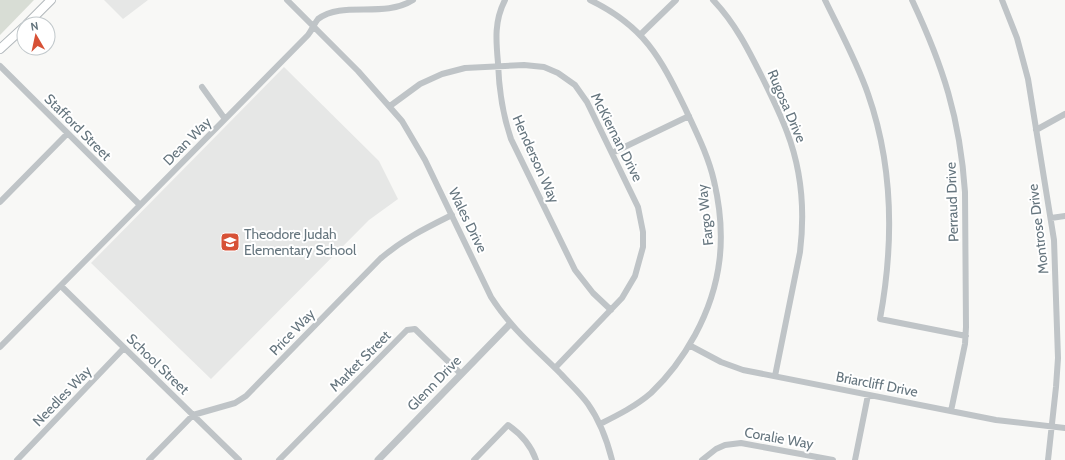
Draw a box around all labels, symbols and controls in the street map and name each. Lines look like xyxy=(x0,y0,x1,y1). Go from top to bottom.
north arrow xyxy=(16,16,56,56)
text: N xyxy=(29,19,39,34)
street label: Rugosa Drive xyxy=(764,67,810,145)
street label: Stafford Street xyxy=(41,90,115,164)
street label: McKiernan Drive xyxy=(587,90,647,184)
street label: Henderson Way xyxy=(509,112,563,206)
street label: Dean Way xyxy=(159,113,215,169)
street label: Perraud Drive xyxy=(942,162,962,242)
street label: Fargo Way xyxy=(693,183,717,247)
street label: Montrose Drive xyxy=(1024,183,1052,275)
street label: Wales Drive xyxy=(445,185,491,255)
place label: Theodore Judah Elementary School xyxy=(244,225,357,259)
school or university icon: Theodore Judah Elementary School xyxy=(219,231,241,253)
street label: Price Way xyxy=(265,305,319,359)
street label: Market Street xyxy=(326,326,395,395)
street label: School Street xyxy=(123,330,193,398)
street label: Glenn Drive xyxy=(403,352,465,414)
street label: Needles Way xyxy=(29,362,95,430)
street label: Briarcliff Drive xyxy=(835,367,919,401)
street label: Coralie Way xyxy=(743,423,815,453)

